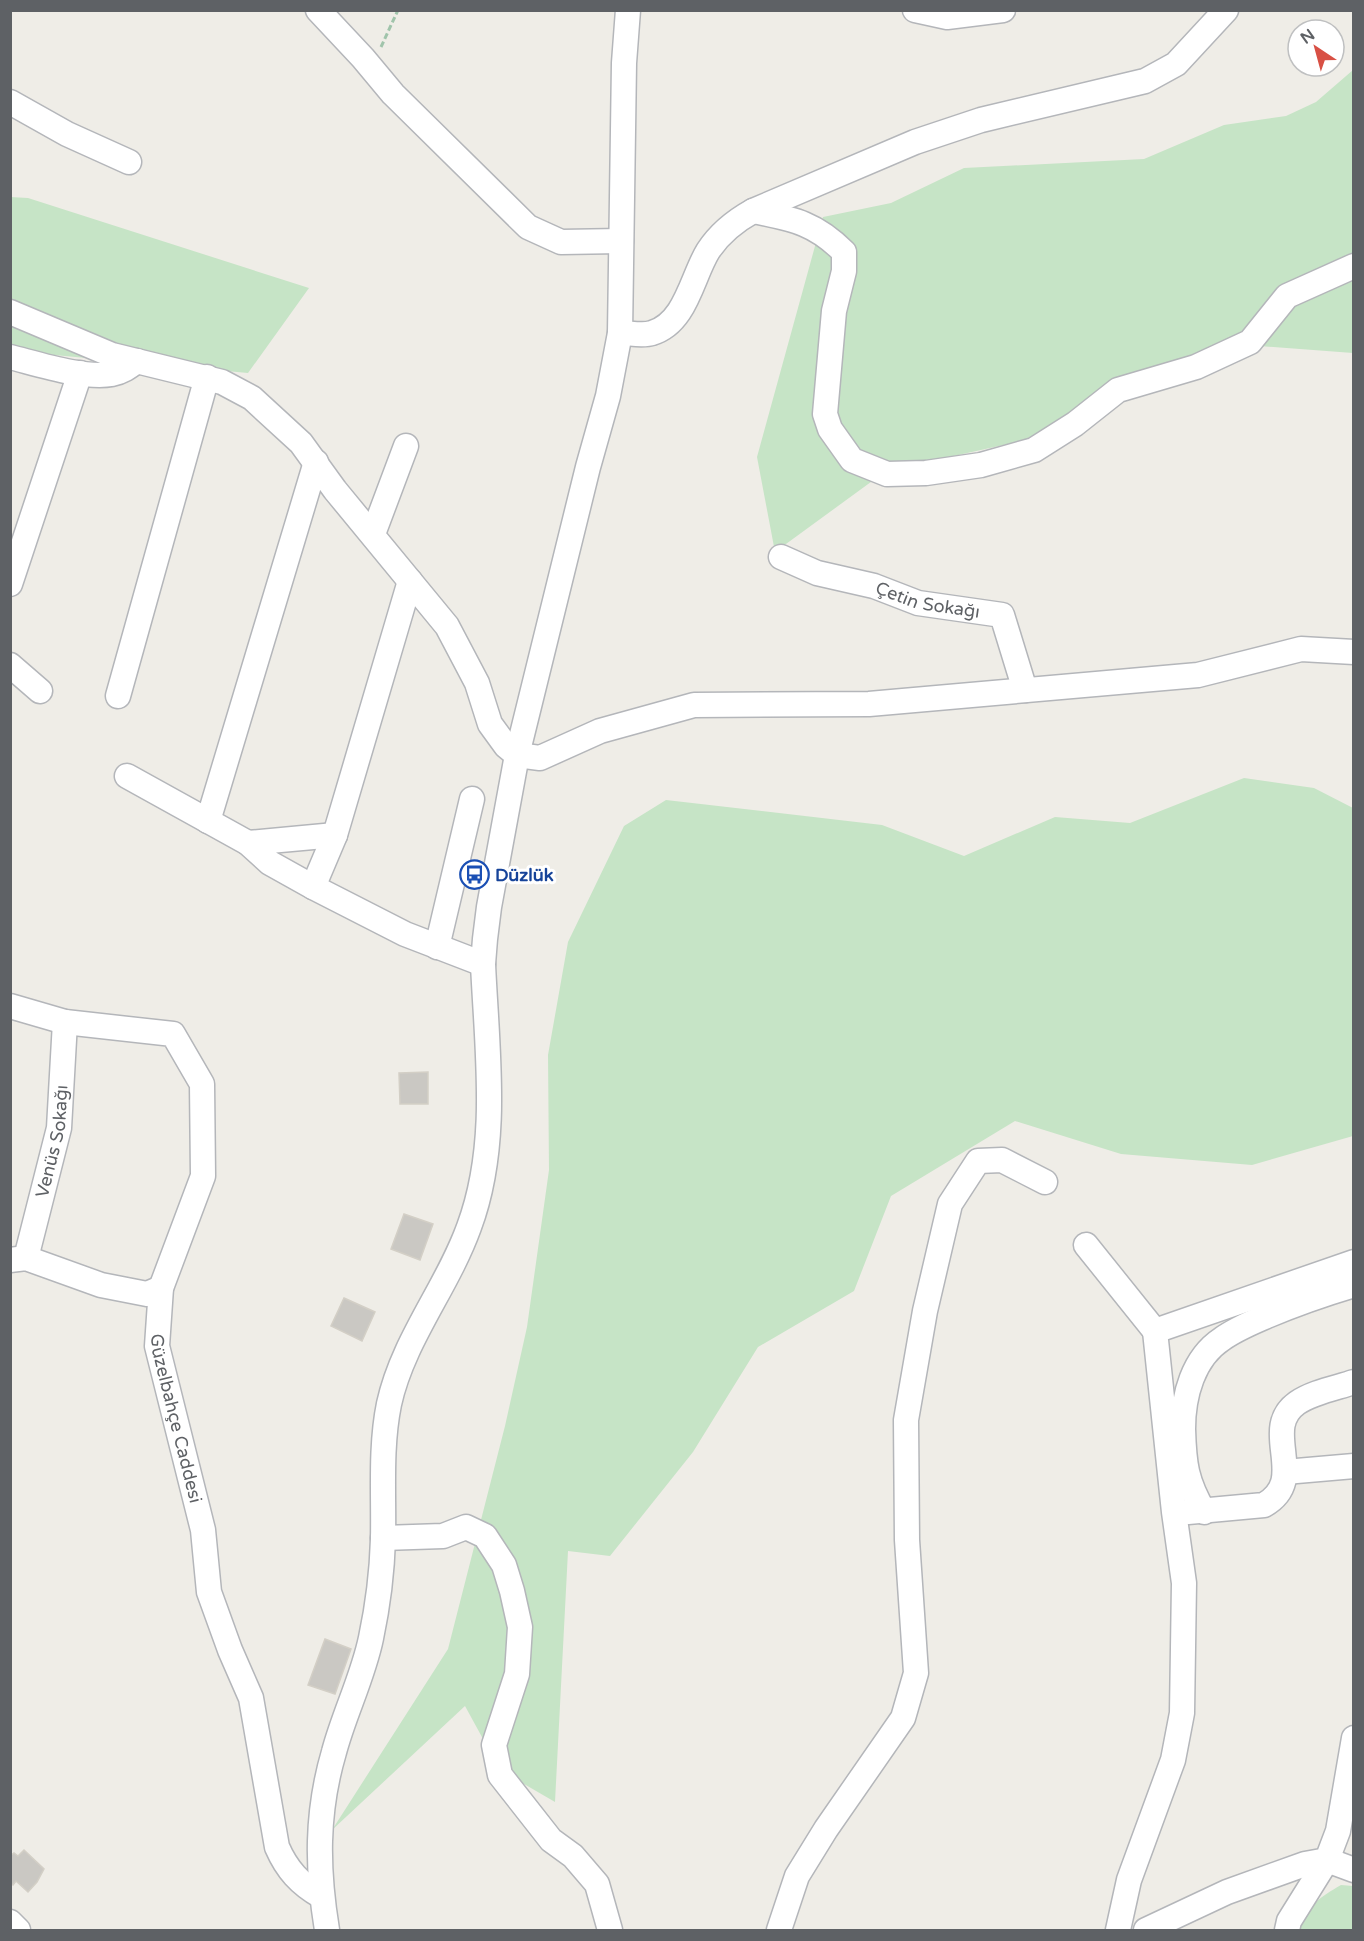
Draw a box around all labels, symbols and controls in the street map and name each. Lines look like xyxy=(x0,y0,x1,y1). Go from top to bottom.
north arrow xyxy=(1286,18,1346,78)
text: N xyxy=(1297,25,1319,49)
street label: Çetin Sokağı xyxy=(872,577,981,623)
bus stop icon: Düzlük xyxy=(458,859,490,891)
place label: Düzlük xyxy=(495,864,554,886)
street label: Venüs Sokağı xyxy=(31,1084,72,1200)
street label: Güzelbahçe Caddesi xyxy=(146,1333,207,1505)

